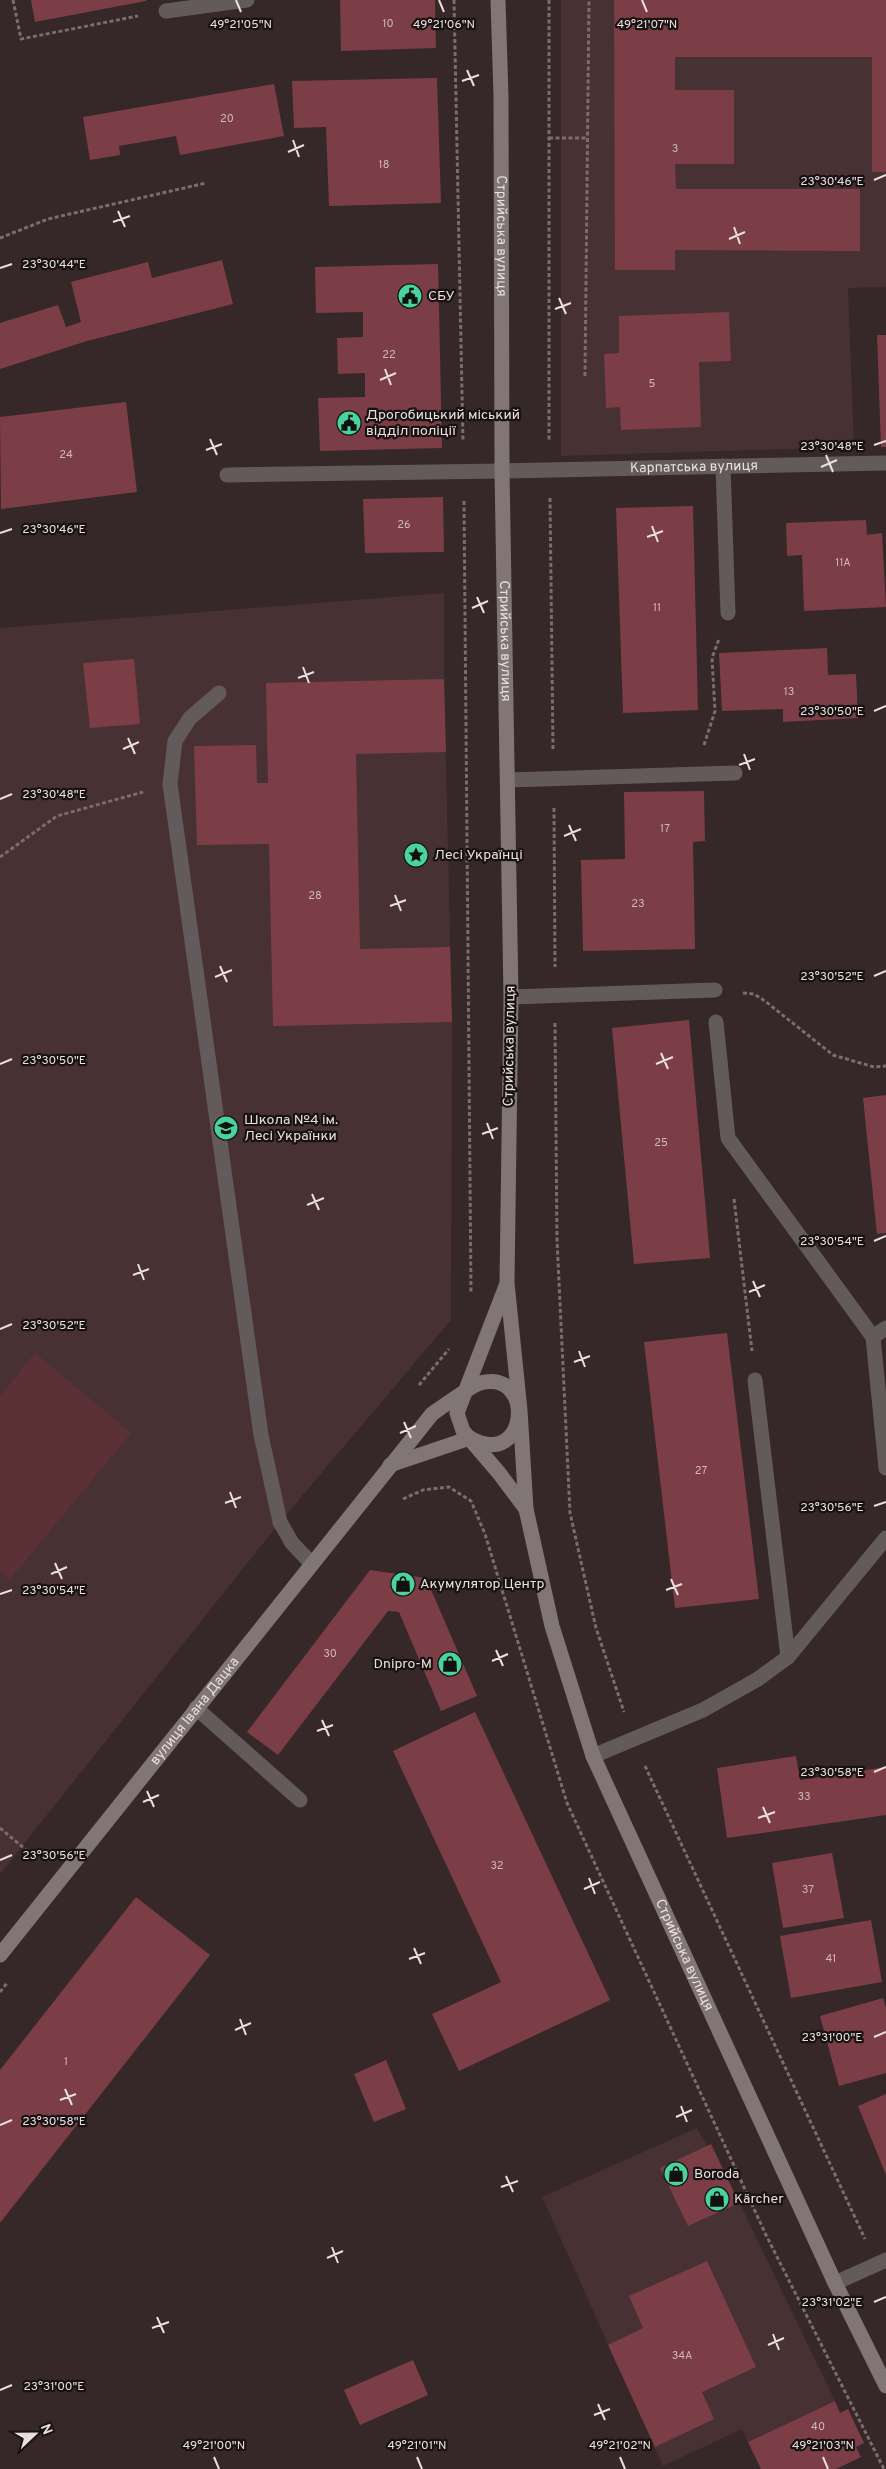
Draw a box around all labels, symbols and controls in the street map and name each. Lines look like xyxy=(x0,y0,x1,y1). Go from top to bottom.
text: 49°21'05"N xyxy=(210,17,272,33)
house number: 10 xyxy=(382,17,394,31)
text: 49°21'06"N xyxy=(413,17,475,33)
text: 49°21'07"N xyxy=(617,17,677,33)
house number: 20 xyxy=(220,112,234,126)
house number: 3 xyxy=(672,142,678,156)
house number: 18 xyxy=(379,158,389,172)
text: 23°30'46"E xyxy=(800,174,864,190)
street label: Стрийська вулиця xyxy=(493,175,510,297)
text: 23°30'44"E xyxy=(22,257,86,273)
public building icon: СБУ xyxy=(397,283,423,309)
place label: СБУ xyxy=(428,288,455,305)
house number: 22 xyxy=(382,348,396,362)
house number: 5 xyxy=(649,377,656,391)
place label: Дрогобицький міський відділ поліції xyxy=(366,407,520,440)
public building icon: Дрогобицький міський відділ поліції xyxy=(336,410,362,436)
text: 23°30'48"E xyxy=(800,439,864,455)
house number: 24 xyxy=(59,448,73,462)
street label: Карпатська вулиця xyxy=(630,457,758,477)
house number: 26 xyxy=(397,518,411,532)
text: 23°30'46"E xyxy=(22,522,86,538)
house number: 11А xyxy=(835,556,851,570)
street label: Стрийська вулиця xyxy=(495,580,514,702)
house number: 11 xyxy=(653,601,661,615)
house number: 13 xyxy=(784,685,794,699)
text: 23°30'50"E xyxy=(800,704,864,720)
text: 23°30'48"E xyxy=(22,787,86,803)
house number: 17 xyxy=(660,822,670,836)
place icon: Лесі Українці xyxy=(403,842,429,868)
place label: Лесі Українці xyxy=(434,847,523,864)
house number: 28 xyxy=(308,889,322,903)
house number: 23 xyxy=(631,897,645,911)
text: 23°30'52"E xyxy=(800,969,864,985)
street label: Стрийська вулиця xyxy=(500,985,520,1107)
text: 23°30'50"E xyxy=(22,1053,86,1069)
place label: Школа №4 ім. Лесі Українки xyxy=(244,1112,338,1145)
school or university icon: Школа №4 ім. Лесі Українки xyxy=(213,1115,239,1141)
house number: 25 xyxy=(654,1136,668,1150)
text: 23°30'54"E xyxy=(800,1234,864,1250)
text: 23°30'52"E xyxy=(22,1318,86,1334)
house number: 27 xyxy=(695,1464,707,1478)
text: 23°30'56"E xyxy=(800,1500,864,1516)
shop icon: Акумулятор Центр xyxy=(390,1571,416,1597)
place label: Акумулятор Центр xyxy=(420,1576,544,1593)
text: 23°30'54"E xyxy=(22,1583,86,1599)
house number: 30 xyxy=(323,1647,337,1661)
shop icon: Dnipro-M xyxy=(437,1651,463,1677)
street label: вулиця Івана Дацка xyxy=(146,1654,243,1769)
place label: Dnipro-M xyxy=(373,1656,432,1673)
text: 23°30'58"E xyxy=(800,1765,864,1781)
house number: 33 xyxy=(797,1790,811,1804)
text: 23°30'56"E xyxy=(22,1848,86,1864)
house number: 32 xyxy=(490,1859,504,1873)
house number: 37 xyxy=(802,1883,814,1897)
street label: Стрийська вулиця xyxy=(651,1896,717,2013)
house number: 41 xyxy=(826,1952,836,1966)
text: 23°31'00"E xyxy=(801,2030,863,2046)
house number: 1 xyxy=(64,2055,68,2069)
text: 23°30'58"E xyxy=(22,2114,86,2130)
shop icon: Boroda xyxy=(663,2161,689,2187)
place label: Boroda xyxy=(694,2166,739,2183)
shop icon: Kärcher xyxy=(704,2186,730,2212)
place label: Kärcher xyxy=(734,2191,784,2208)
text: 23°31'02"E xyxy=(802,2295,862,2311)
house number: 34А xyxy=(672,2349,692,2363)
text: 23°31'00"E xyxy=(23,2379,85,2395)
north arrow xyxy=(10,2409,60,2459)
house number: 40 xyxy=(811,2420,825,2434)
text: N xyxy=(36,2422,55,2438)
text: 49°21'00"N xyxy=(183,2438,245,2454)
text: 49°21'01"N xyxy=(387,2438,447,2454)
text: 49°21'02"N xyxy=(589,2438,651,2454)
text: 49°21'03"N xyxy=(792,2438,854,2454)

